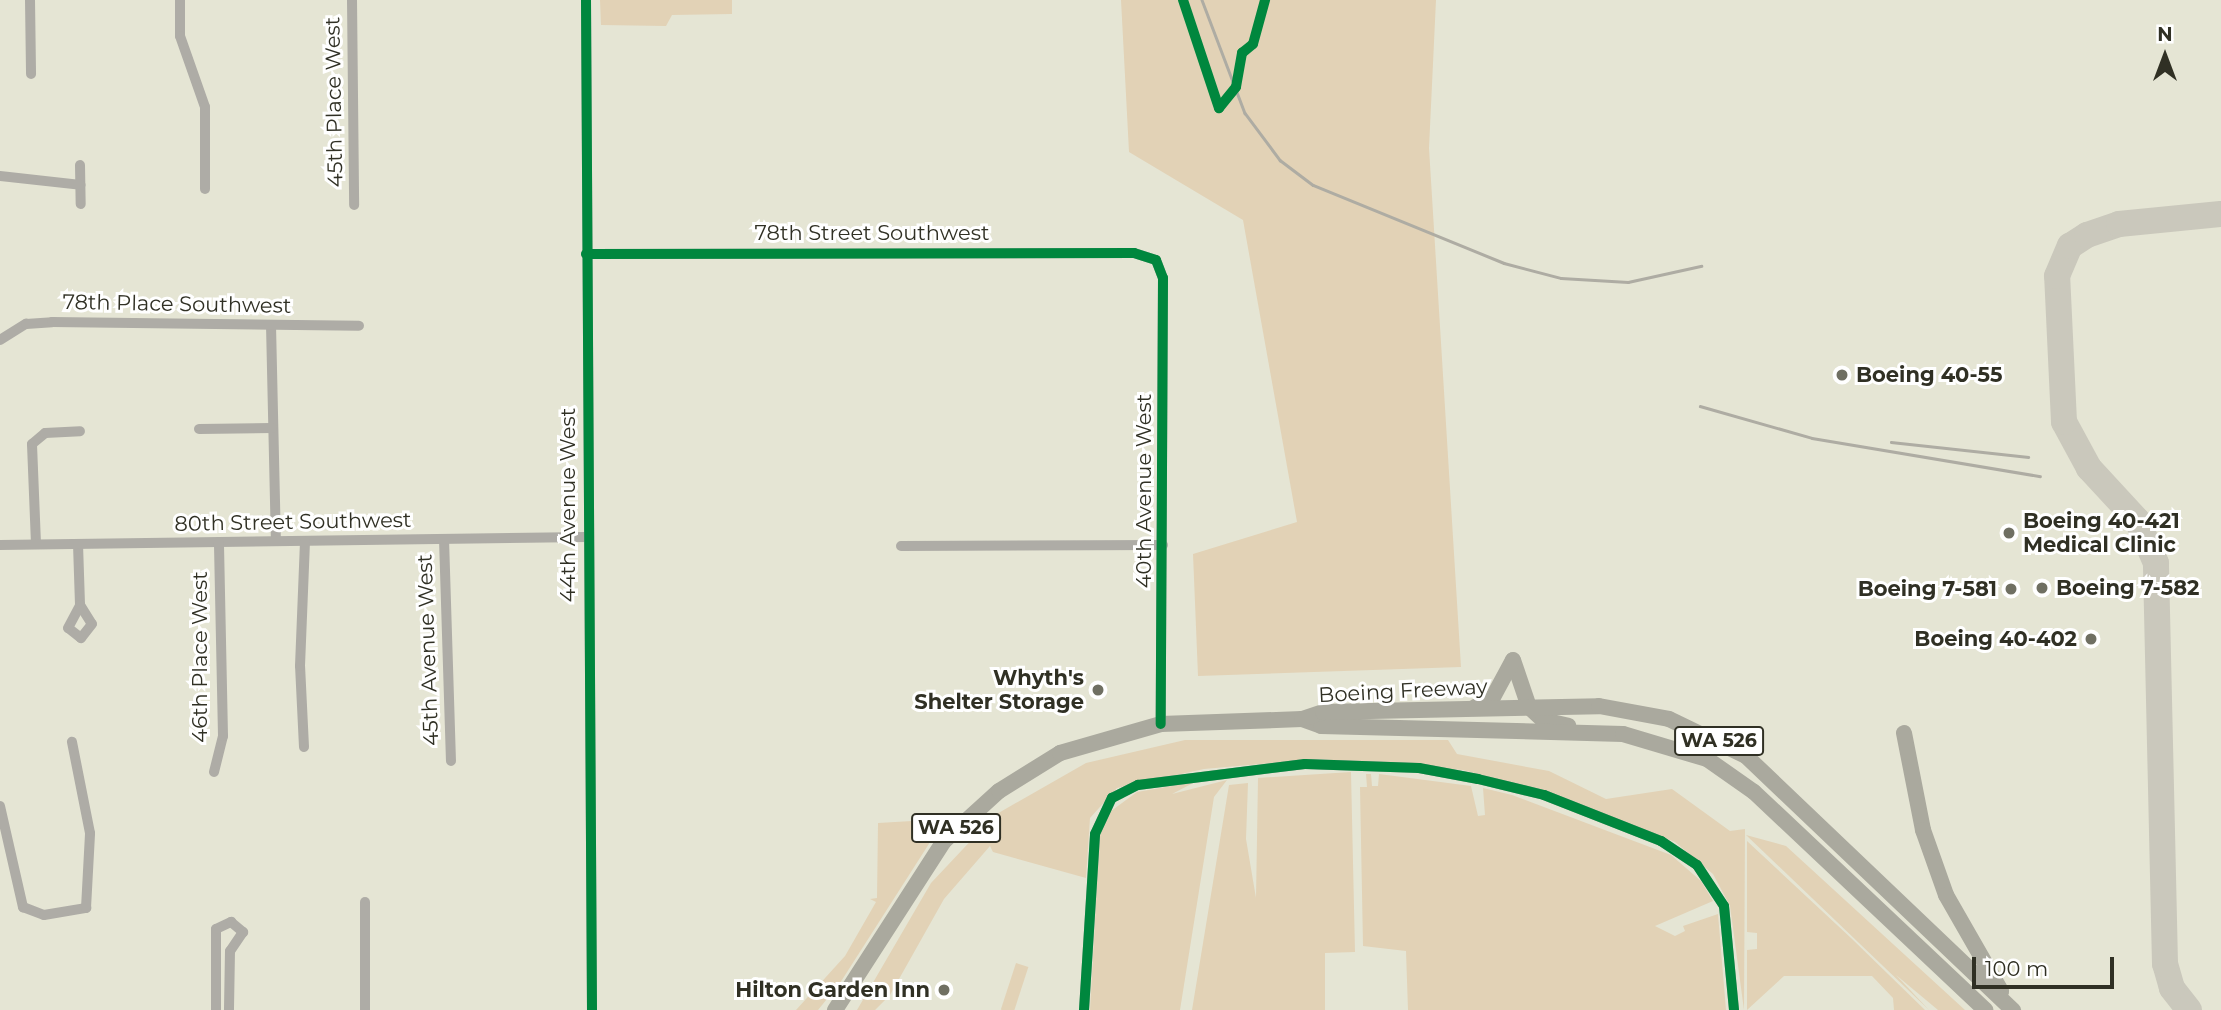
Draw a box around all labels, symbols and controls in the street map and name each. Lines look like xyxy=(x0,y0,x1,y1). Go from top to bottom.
street label: 45th Place West xyxy=(320,17,348,187)
north arrow xyxy=(2130,21,2200,91)
text: N xyxy=(2157,23,2173,46)
street label: 78th Street Southwest xyxy=(755,220,989,246)
street label: 78th Place Southwest xyxy=(62,289,292,319)
place label: Boeing 40-55 xyxy=(1856,362,2002,388)
marker: Boeing 40-55 xyxy=(1834,367,1850,383)
street label: 40th Avenue West xyxy=(1131,394,1157,588)
street label: 44th Avenue West xyxy=(555,408,581,602)
street label: 80th Street Southwest xyxy=(174,507,412,537)
place label: Boeing 40-421 Medical Clinic xyxy=(2023,508,2180,558)
marker: Boeing 40-421 Medical Clinic xyxy=(2001,525,2017,541)
street label: 45th Avenue West xyxy=(412,553,444,747)
street label: 46th Place West xyxy=(187,571,213,743)
place label: Boeing 7-582 xyxy=(2056,575,2199,601)
place label: Boeing 7-581 xyxy=(1858,576,1997,602)
marker: Boeing 7-582 xyxy=(2034,580,2050,596)
marker: Boeing 7-581 xyxy=(2003,581,2019,597)
place label: Boeing 40-402 xyxy=(1914,626,2077,652)
marker: Boeing 40-402 xyxy=(2083,631,2099,647)
place label: Whyth's Shelter Storage xyxy=(914,665,1084,715)
street label: Boeing Freeway xyxy=(1318,674,1488,708)
marker: Whyth's Shelter Storage xyxy=(1090,682,1106,698)
road number: WA 526 xyxy=(1674,726,1764,756)
road number: WA 526 xyxy=(911,813,1002,844)
scale bar xyxy=(1976,944,2118,988)
text: 100 m xyxy=(1985,956,2048,981)
place label: Hilton Garden Inn xyxy=(735,977,930,1003)
marker: Hilton Garden Inn xyxy=(936,982,952,998)

